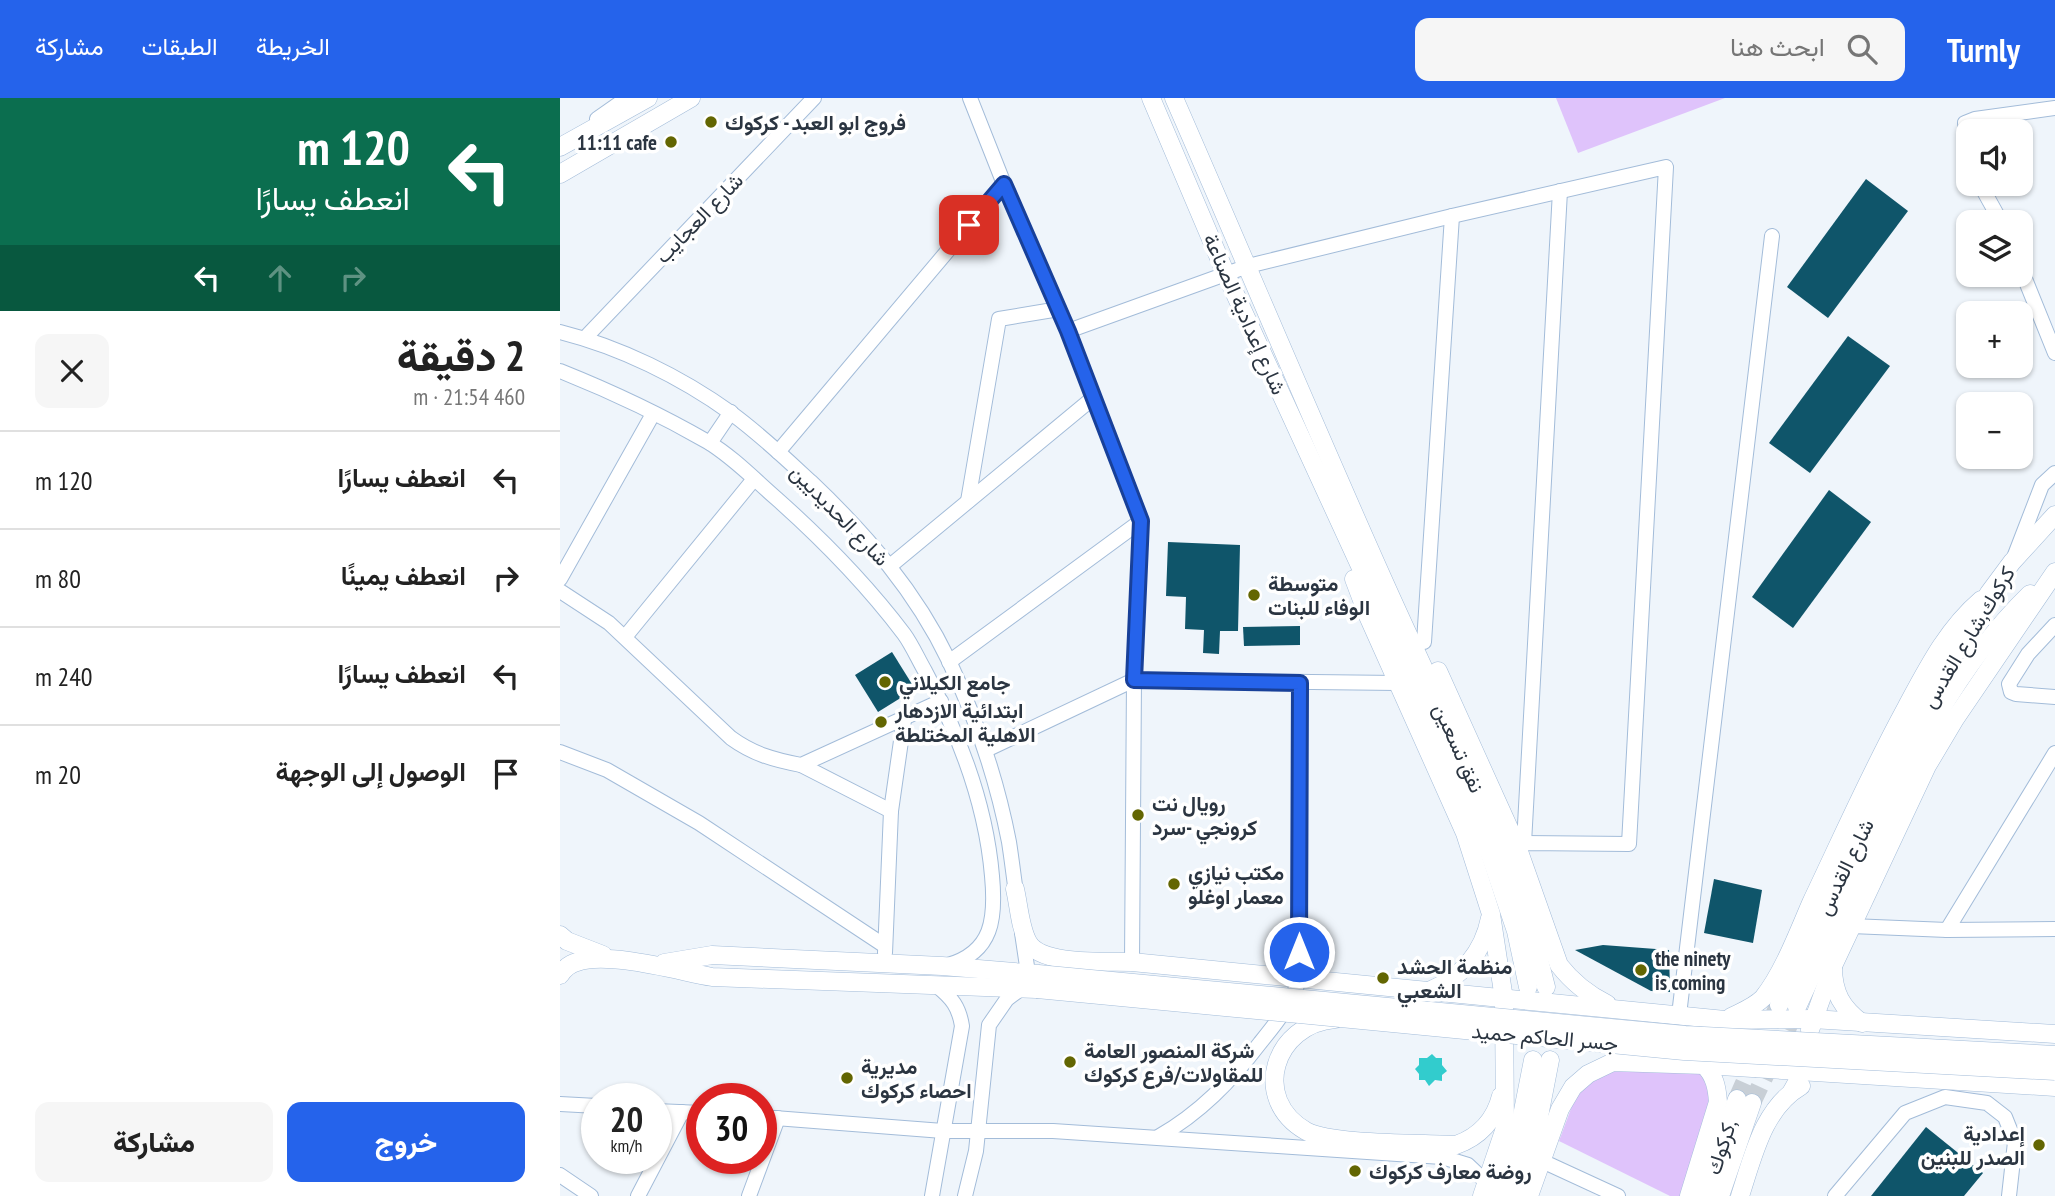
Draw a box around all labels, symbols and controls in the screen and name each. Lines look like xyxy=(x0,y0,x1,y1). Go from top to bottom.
search box xyxy=(1415,18,1905,81)
text: Turnly xyxy=(1947,28,2020,71)
text: ابحث هنا xyxy=(1730,30,1825,63)
icon: search xyxy=(1843,30,1881,68)
text: مشاركة xyxy=(35,31,103,62)
text: الطبقات xyxy=(141,31,218,62)
text: الخريطة xyxy=(256,31,330,62)
place label: فروج ابو العبد - كركوك xyxy=(725,109,906,137)
marker: فروج ابو العبد - كركوك xyxy=(703,114,719,130)
text: 120 m xyxy=(297,115,410,179)
map controls xyxy=(1956,119,2033,469)
button: sound xyxy=(1956,119,2033,196)
icon: left xyxy=(434,126,525,217)
place label: 11:11 cafe xyxy=(577,129,657,156)
marker: 11:11 cafe xyxy=(663,134,679,150)
street label: شارع العجايب xyxy=(649,167,750,270)
text: انعطف يسارًا xyxy=(255,177,410,219)
pin xyxy=(939,195,999,255)
icon: arrive xyxy=(950,206,988,244)
button: layers xyxy=(1956,210,2033,287)
street label: شارع إعدادية الصناعة xyxy=(1196,229,1293,399)
icon: left xyxy=(188,259,226,297)
icon: ahead xyxy=(261,259,299,297)
icon: right xyxy=(334,259,372,297)
button: + xyxy=(1956,301,2033,378)
text: 2 دقيقة xyxy=(397,328,525,383)
button: close xyxy=(35,334,109,408)
text: 460 m · 21:54 xyxy=(413,382,525,411)
button: − xyxy=(1956,392,2033,469)
street label: شارع الحديديين xyxy=(784,458,895,572)
text: انعطف يسارًا xyxy=(338,461,466,494)
icon: left xyxy=(487,461,525,499)
text: 120 m xyxy=(35,464,93,497)
text: انعطف يمينًا xyxy=(341,559,466,592)
icon: right xyxy=(487,559,525,597)
street label: كركوك,شارع القدس xyxy=(1915,561,2022,713)
text: 80 m xyxy=(35,562,81,595)
place label: متوسطة الوفاء للبنات xyxy=(1268,570,1370,621)
marker: متوسطة الوفاء للبنات xyxy=(1246,587,1262,603)
text: انعطف يسارًا xyxy=(338,657,466,690)
icon: left xyxy=(487,657,525,695)
text: 240 m xyxy=(35,660,93,693)
place label: جامع الكيلاني xyxy=(899,669,1011,700)
marker: جامع الكيلاني xyxy=(877,674,893,690)
place label: ابتدائية الازدهار الاهلية المختلطة xyxy=(894,697,1036,748)
street label: نفق تسعين xyxy=(1427,699,1491,797)
marker: ابتدائية الازدهار الاهلية المختلطة xyxy=(873,714,889,730)
text: الوصول إلى الوجهة xyxy=(276,755,466,788)
icon: arrive xyxy=(487,755,525,793)
text: 20 m xyxy=(35,758,81,791)
place label: رويال نت كرونجي -سرد xyxy=(1152,790,1257,845)
marker: رويال نت كرونجي -سرد xyxy=(1130,807,1146,823)
street label: شارع القدس xyxy=(1810,814,1881,920)
place label: مكتب نيازي معمار اوغلو xyxy=(1188,859,1284,910)
marker: مكتب نيازي معمار اوغلو xyxy=(1166,876,1182,892)
position arrow xyxy=(1262,915,1336,989)
place label: the ninety is coming xyxy=(1655,945,1731,996)
place label: منظمة الحشد الشعبي xyxy=(1397,953,1512,1008)
marker: the ninety is coming xyxy=(1633,962,1649,978)
marker: منظمة الحشد الشعبي xyxy=(1375,970,1391,986)
street label: جسر الحاكم حميد xyxy=(1470,1017,1619,1058)
place label: شركة المنصور العامة للمقاولات/فرع كركوك xyxy=(1084,1037,1263,1089)
place label: مديرية احصاء كركوك xyxy=(861,1053,972,1104)
marker: شركة المنصور العامة للمقاولات/فرع كركوك xyxy=(1062,1054,1078,1070)
marker: مديرية احصاء كركوك xyxy=(839,1070,855,1086)
speed limit sign: 30 xyxy=(686,1083,777,1174)
text: 20 xyxy=(610,1096,643,1142)
button: مشاركة xyxy=(35,1102,273,1182)
button: خروج xyxy=(287,1102,525,1182)
street label: كركوك, xyxy=(1699,1116,1743,1178)
place label: إعدادية الصدر للبنين xyxy=(1921,1120,2025,1171)
text: km/h xyxy=(611,1134,642,1157)
marker: إعدادية الصدر للبنين xyxy=(2031,1137,2047,1153)
place label: روضة معارف كركوك xyxy=(1369,1158,1532,1185)
marker: روضة معارف كركوك xyxy=(1347,1163,1363,1179)

